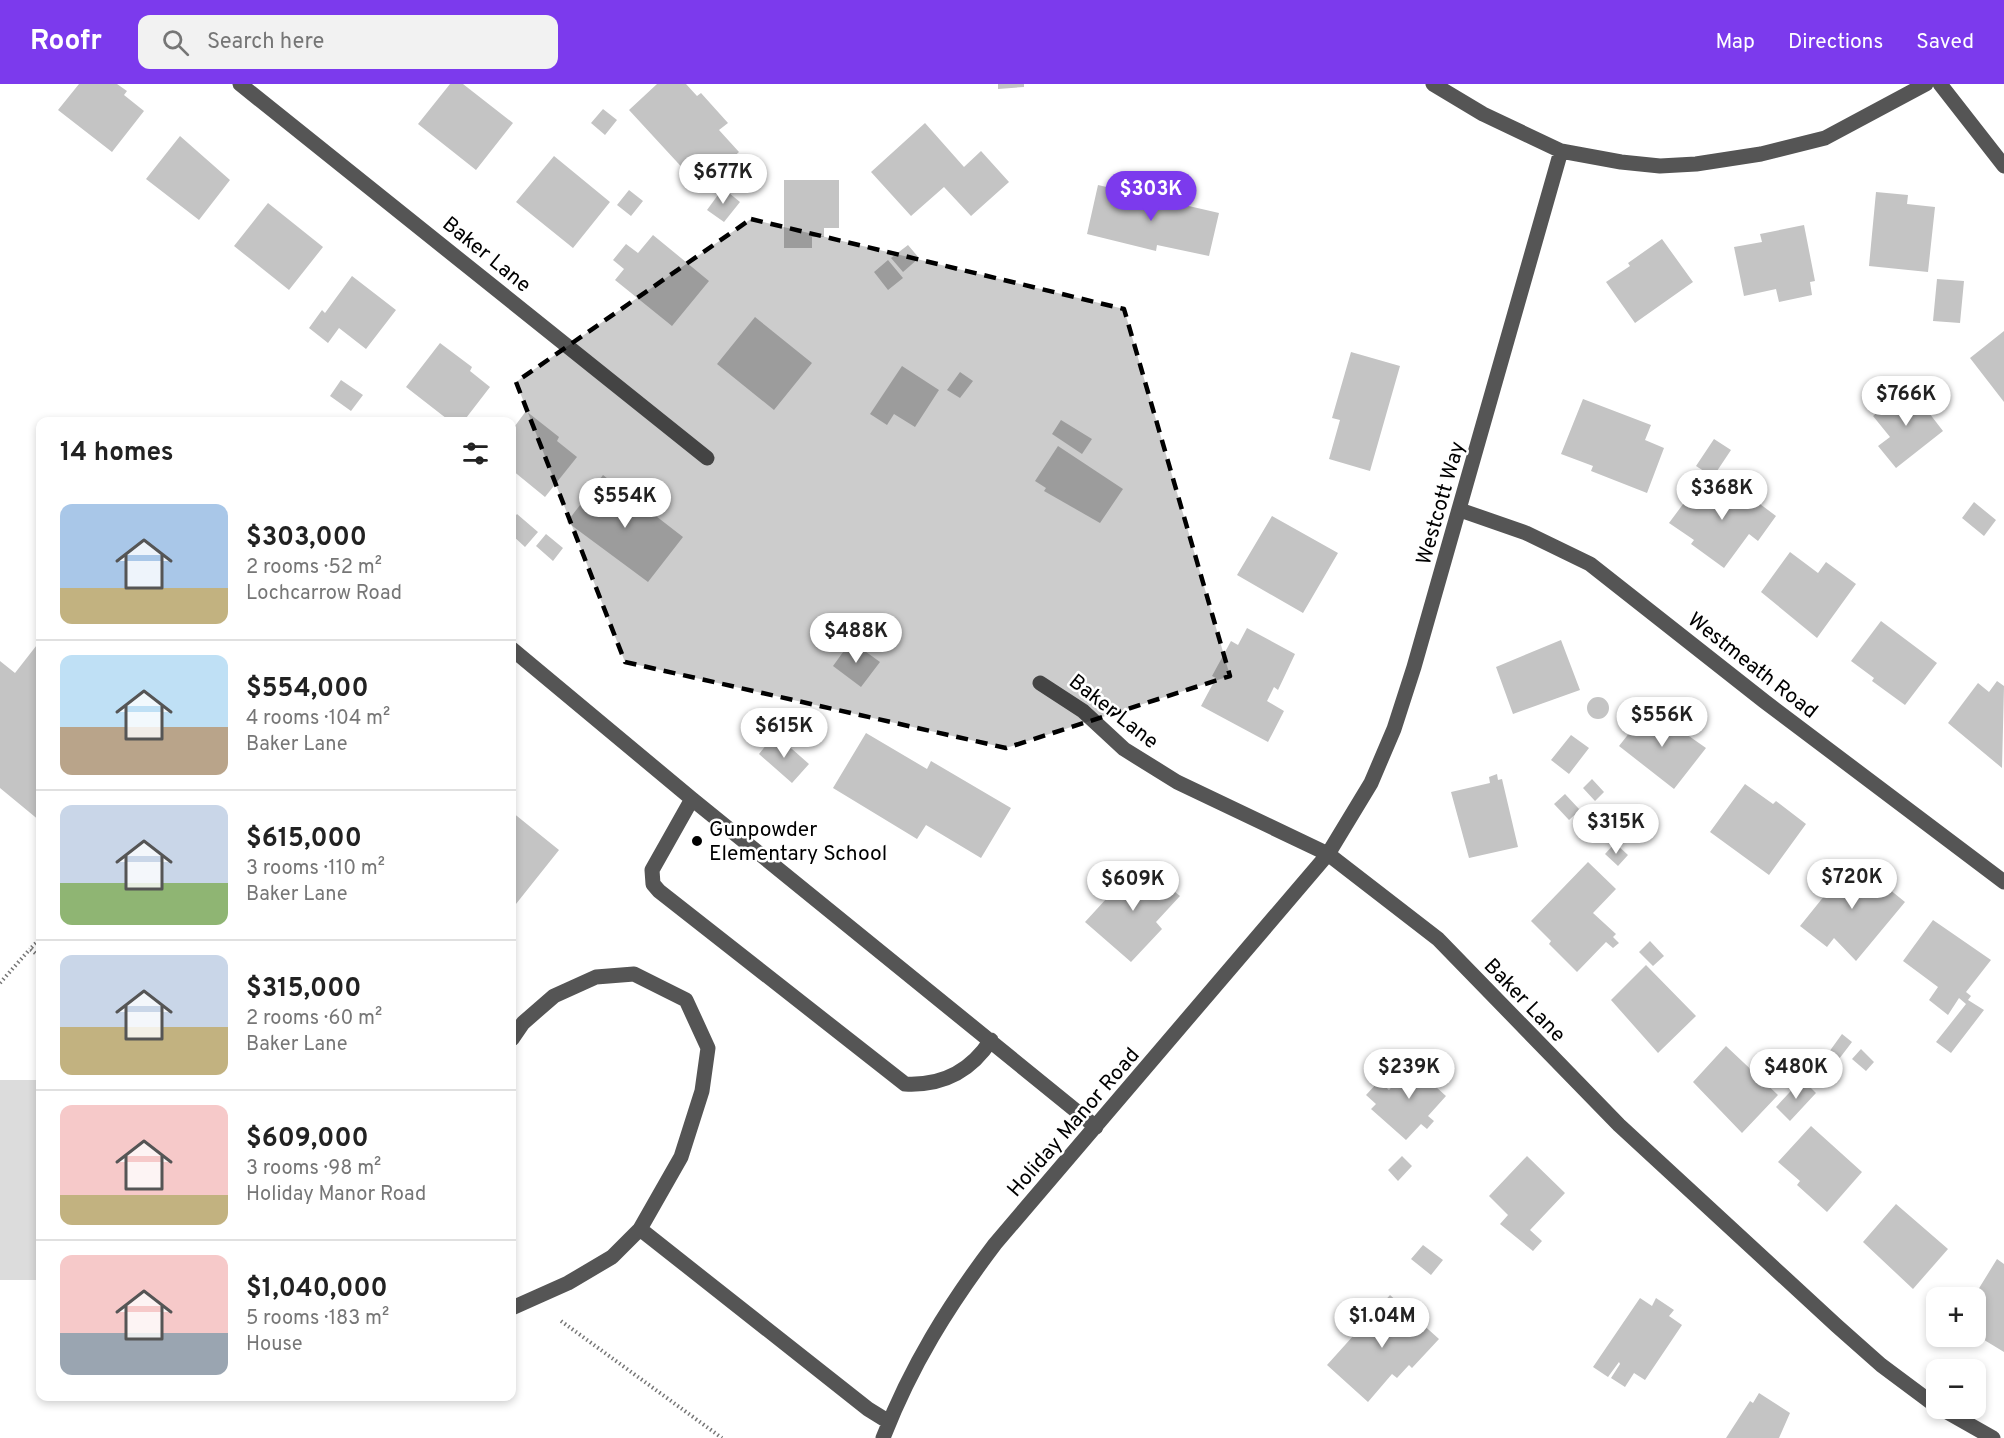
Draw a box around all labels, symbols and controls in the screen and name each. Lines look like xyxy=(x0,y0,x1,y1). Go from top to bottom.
search box xyxy=(138,15,558,69)
text: Roofr xyxy=(30,24,102,60)
icon: search xyxy=(159,26,192,59)
text: Search here xyxy=(207,29,324,56)
text: Map xyxy=(1715,29,1755,56)
text: Directions xyxy=(1788,29,1883,56)
text: Saved xyxy=(1916,29,1974,56)
pin: $677K xyxy=(681,154,765,205)
text: $677K xyxy=(693,160,753,186)
pin: $303K xyxy=(1109,171,1193,222)
text: $303K xyxy=(1120,177,1182,203)
street label: Baker Lane xyxy=(436,211,536,299)
pin: $766K xyxy=(1864,376,1948,427)
text: $766K xyxy=(1876,382,1936,408)
text: 14 homes xyxy=(60,437,174,470)
icon: filters xyxy=(459,437,492,470)
street label: Westcott Way xyxy=(1411,439,1472,568)
pin: $368K xyxy=(1680,470,1764,521)
text: $368K xyxy=(1690,476,1754,502)
pin: $554K xyxy=(583,478,667,529)
text: $554K xyxy=(593,484,657,510)
text: $303,000 xyxy=(246,522,367,555)
icon: home xyxy=(108,528,180,600)
text: 2 rooms · 52 m² xyxy=(246,555,382,581)
text: Lochcarrow Road xyxy=(246,581,402,607)
street label: Westmeath Road xyxy=(1682,607,1823,725)
pin: $488K xyxy=(814,613,898,664)
text: $488K xyxy=(824,619,888,645)
street label: Baker Lane xyxy=(1063,669,1163,756)
text: $554,000 xyxy=(246,673,369,706)
icon: home xyxy=(108,679,180,751)
pin: $556K xyxy=(1620,697,1704,748)
text: $556K xyxy=(1631,703,1693,729)
text: 4 rooms · 104 m² xyxy=(246,706,390,732)
pin: $615K xyxy=(742,708,826,759)
text: $615K xyxy=(755,714,813,740)
text: Baker Lane xyxy=(246,732,348,758)
pin: $315K xyxy=(1574,804,1658,855)
text: $315K xyxy=(1587,810,1645,836)
place label: Gunpowder Elementary School xyxy=(709,817,887,868)
text: $615,000 xyxy=(246,823,362,856)
icon: home xyxy=(108,829,180,901)
marker: Gunpowder Elementary School xyxy=(690,834,704,848)
text: 3 rooms · 110 m² xyxy=(246,856,385,882)
pin: $720K xyxy=(1810,859,1894,910)
pin: $609K xyxy=(1091,861,1175,912)
text: $720K xyxy=(1821,865,1883,891)
text: $609K xyxy=(1101,867,1165,893)
text: Baker Lane xyxy=(246,882,348,908)
street label: Baker Lane xyxy=(1477,953,1571,1049)
text: $315,000 xyxy=(246,973,361,1006)
icon: home xyxy=(108,979,180,1051)
text: 2 rooms · 60 m² xyxy=(246,1006,382,1032)
text: Baker Lane xyxy=(246,1032,348,1058)
street label: Holiday Manor Road xyxy=(1002,1043,1146,1203)
pin: $239K xyxy=(1367,1049,1451,1100)
pin: $480K xyxy=(1754,1049,1838,1100)
text: $239K xyxy=(1378,1055,1440,1081)
text: $480K xyxy=(1764,1055,1828,1081)
text: $609,000 xyxy=(246,1123,369,1156)
icon: home xyxy=(108,1129,180,1201)
text: 3 rooms · 98 m² xyxy=(246,1156,381,1182)
text: Holiday Manor Road xyxy=(246,1182,426,1208)
text: $1,040,000 xyxy=(246,1273,388,1306)
icon: home xyxy=(108,1279,180,1351)
map controls xyxy=(1926,1287,1986,1419)
button: + xyxy=(1926,1287,1986,1347)
pin: $1.04M xyxy=(1333,1298,1431,1349)
text: $1.04M xyxy=(1348,1304,1416,1330)
text: 5 rooms · 183 m² xyxy=(246,1306,389,1332)
text: House xyxy=(246,1332,302,1358)
button: − xyxy=(1926,1359,1986,1419)

